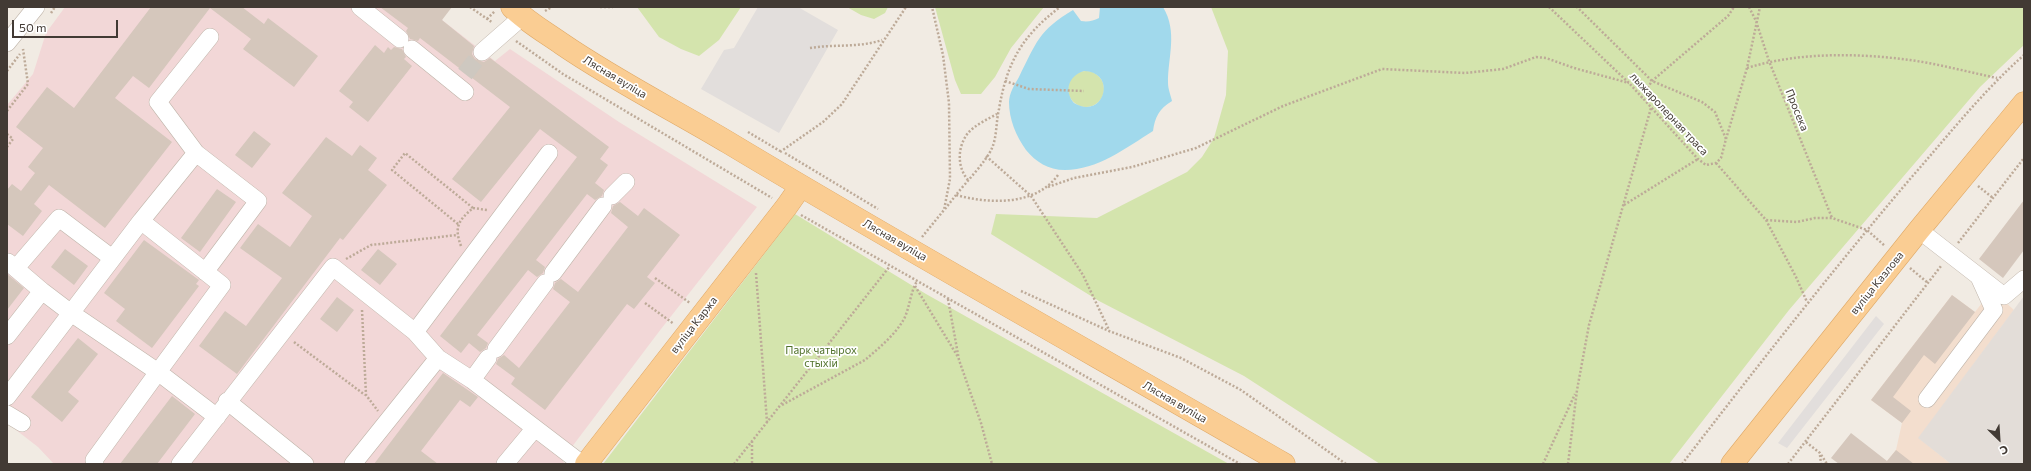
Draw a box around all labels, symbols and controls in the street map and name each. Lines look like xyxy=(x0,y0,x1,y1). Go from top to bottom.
scale bar xyxy=(14,12,120,38)
text: 50 m xyxy=(19,20,47,34)
street label: Лясная вуліца xyxy=(581,53,649,101)
street label: лыжаролерная траса xyxy=(1627,70,1711,158)
street label: Просека xyxy=(1783,87,1811,133)
street label: Лясная вуліца xyxy=(861,216,929,264)
street label: вуліца Казлова xyxy=(1848,249,1906,317)
street label: вуліца Каржа xyxy=(668,294,720,356)
park label: Парк чатырох стыхій xyxy=(785,343,857,369)
street label: Лясная вуліца xyxy=(1141,378,1209,426)
north arrow xyxy=(1979,419,2019,459)
text: С xyxy=(1998,443,2010,458)

